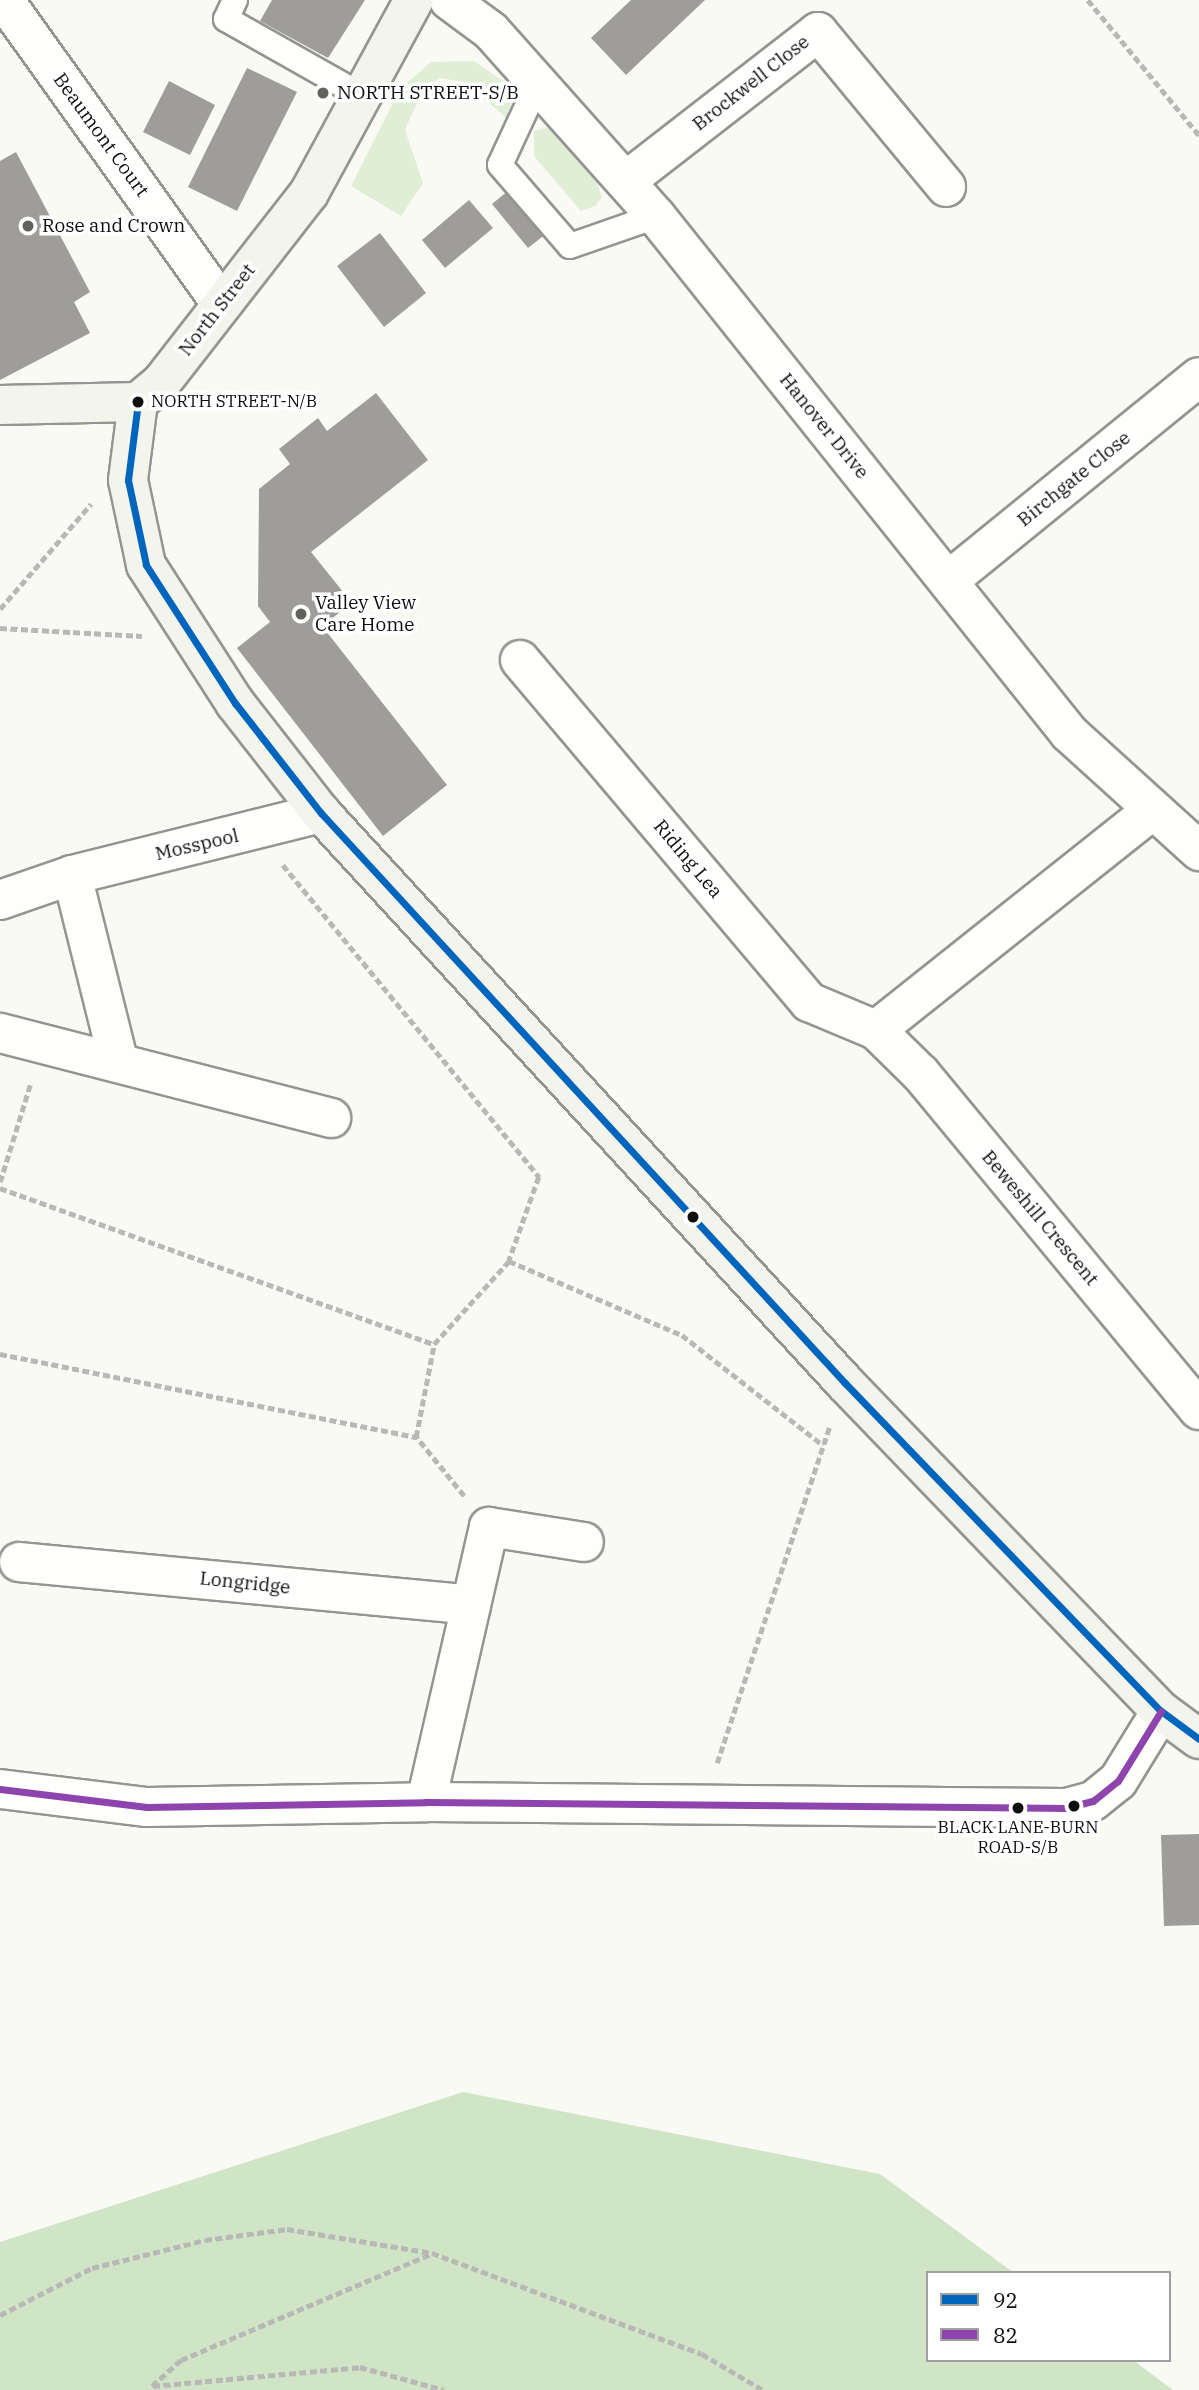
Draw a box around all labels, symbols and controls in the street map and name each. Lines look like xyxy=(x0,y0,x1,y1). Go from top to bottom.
street label: Brockwell Close xyxy=(688,30,814,136)
street label: Beaumont Court xyxy=(49,69,153,201)
place label: NORTH STREET-S/B xyxy=(337,82,519,104)
marker: NORTH STREET-S/B xyxy=(315,85,331,101)
place label: Rose and Crown xyxy=(42,215,185,237)
marker: Rose and Crown xyxy=(20,218,36,234)
street label: North Street xyxy=(174,260,260,360)
street label: Hanover Drive xyxy=(775,369,873,483)
place label: NORTH STREET-N/B xyxy=(151,392,317,412)
marker: NORTH STREET-N/B xyxy=(131,395,145,409)
street label: Birchgate Close xyxy=(1013,426,1135,532)
place label: Valley View Care Home xyxy=(315,592,416,636)
marker: Valley View Care Home xyxy=(293,606,309,622)
street label: Riding Lea xyxy=(649,815,727,903)
street label: Mosspool xyxy=(153,824,241,866)
street label: Beweshill Crescent xyxy=(977,1146,1103,1290)
unlabelled marker xyxy=(686,1210,700,1224)
street label: Longridge xyxy=(199,1567,291,1599)
unlabelled marker xyxy=(1067,1799,1081,1813)
marker: BLACK LANE-BURN ROAD-S/B xyxy=(1011,1801,1025,1815)
place label: BLACK LANE-BURN ROAD-S/B xyxy=(938,1818,1098,1858)
legend xyxy=(926,2271,1171,2362)
text: 92 xyxy=(993,2286,1018,2314)
text: 82 xyxy=(993,2321,1018,2349)

